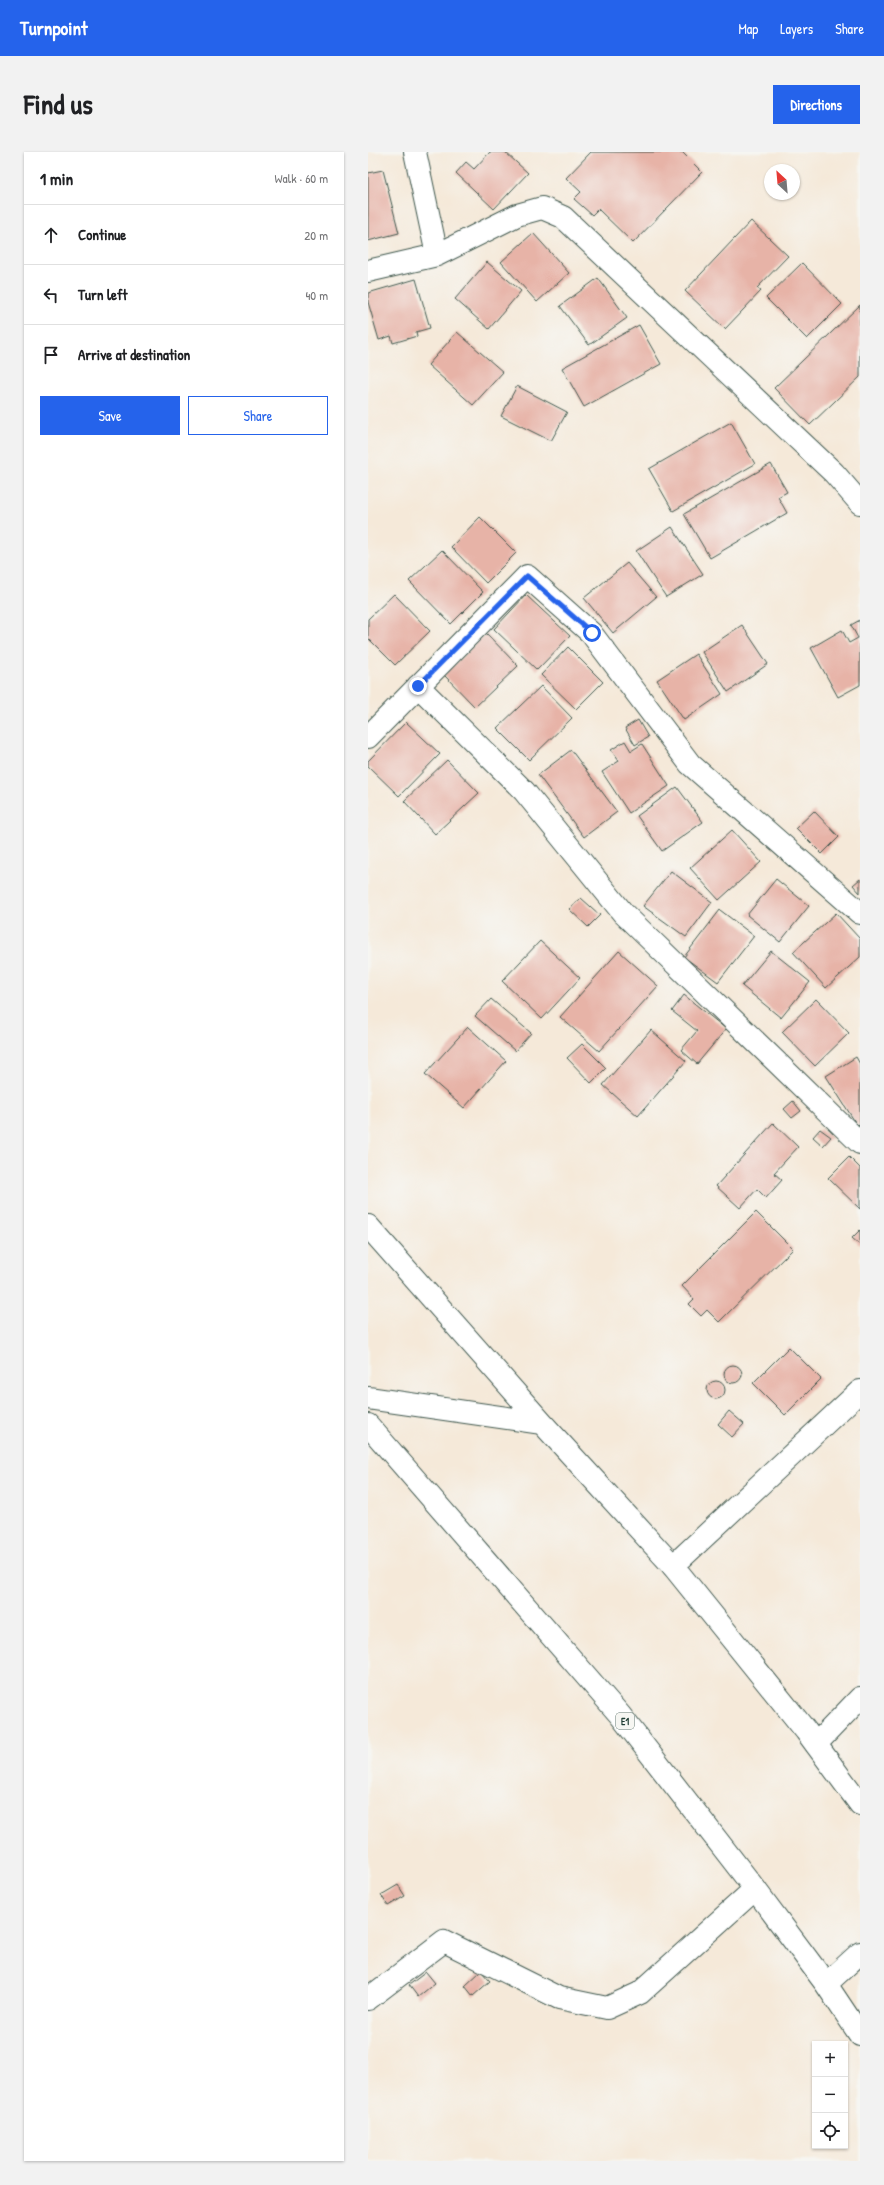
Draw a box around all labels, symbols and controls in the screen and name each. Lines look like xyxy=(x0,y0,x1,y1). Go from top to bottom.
text: Turnpoint xyxy=(20,15,88,41)
text: Map xyxy=(738,19,758,38)
text: Layers xyxy=(780,19,813,38)
text: Share xyxy=(835,19,864,38)
text: Find us xyxy=(24,85,93,123)
button: Directions xyxy=(773,85,860,124)
north arrow xyxy=(764,164,800,200)
text: 1 min xyxy=(40,167,73,190)
text: Walk · 60 m xyxy=(275,169,328,187)
icon: ahead xyxy=(40,224,62,246)
text: Continue xyxy=(78,224,126,245)
text: 20 m xyxy=(304,226,328,244)
icon: left xyxy=(40,284,62,306)
text: Turn left xyxy=(78,284,128,305)
text: 40 m xyxy=(305,286,328,304)
icon: arrive xyxy=(40,344,62,366)
text: Arrive at destination xyxy=(78,344,190,365)
button: Save xyxy=(40,396,180,435)
button: Share xyxy=(188,396,328,435)
route start xyxy=(583,624,601,642)
route end xyxy=(409,677,427,695)
road number: E1 xyxy=(616,1713,634,1729)
map controls xyxy=(812,2041,848,2149)
button: + xyxy=(812,2041,848,2077)
button: − xyxy=(812,2077,848,2113)
button: locate xyxy=(812,2113,848,2149)

